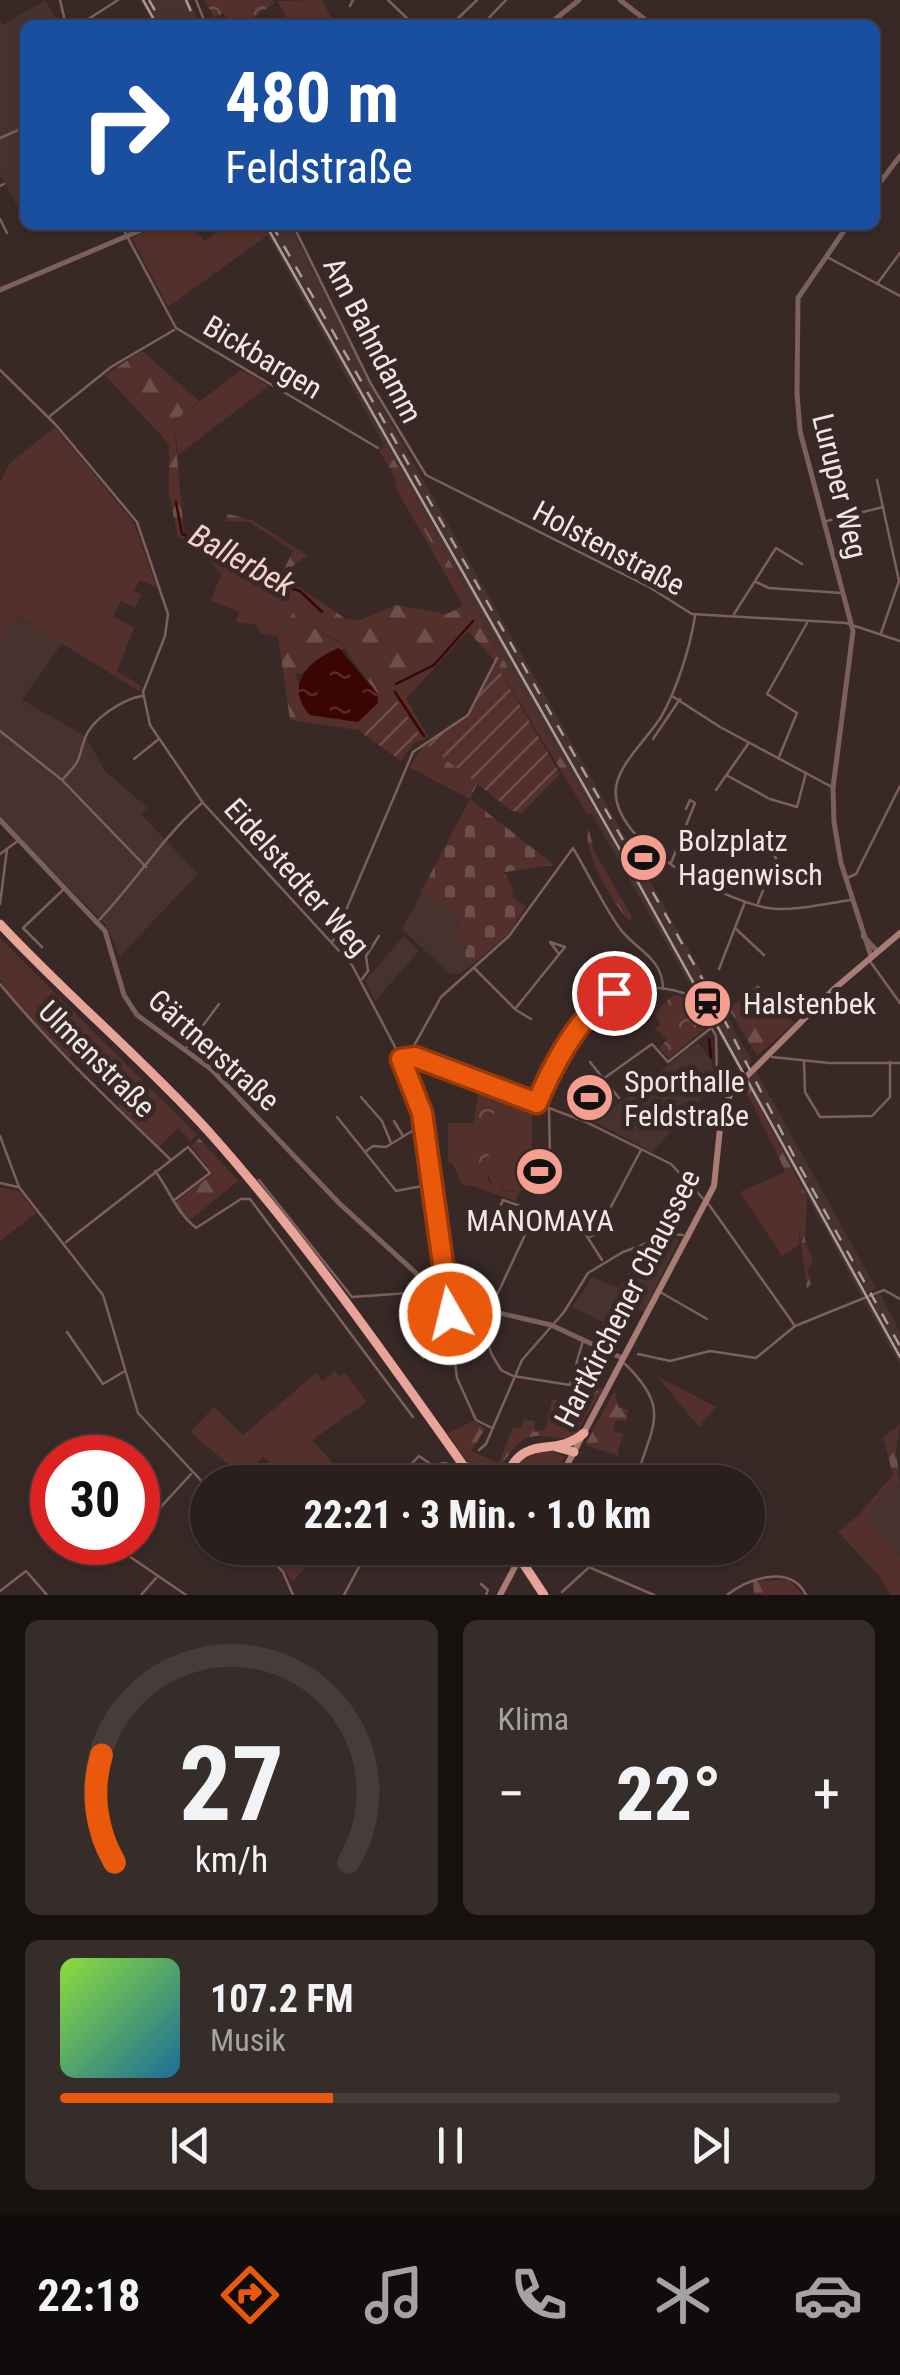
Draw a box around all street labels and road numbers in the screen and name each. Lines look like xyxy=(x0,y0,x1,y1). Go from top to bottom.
street label: Am Bahndamm xyxy=(316,251,430,429)
street label: Bickbargen xyxy=(197,308,329,406)
street label: Luruper Weg xyxy=(805,410,875,562)
street label: Holstenstraße xyxy=(527,493,691,603)
street label: Eidelstedter Weg xyxy=(217,791,377,963)
street label: Gärtnerstraße xyxy=(141,982,287,1118)
street label: Ulmenstraße xyxy=(32,994,162,1124)
street label: Hartkirchener Chaussee xyxy=(547,1164,707,1432)

